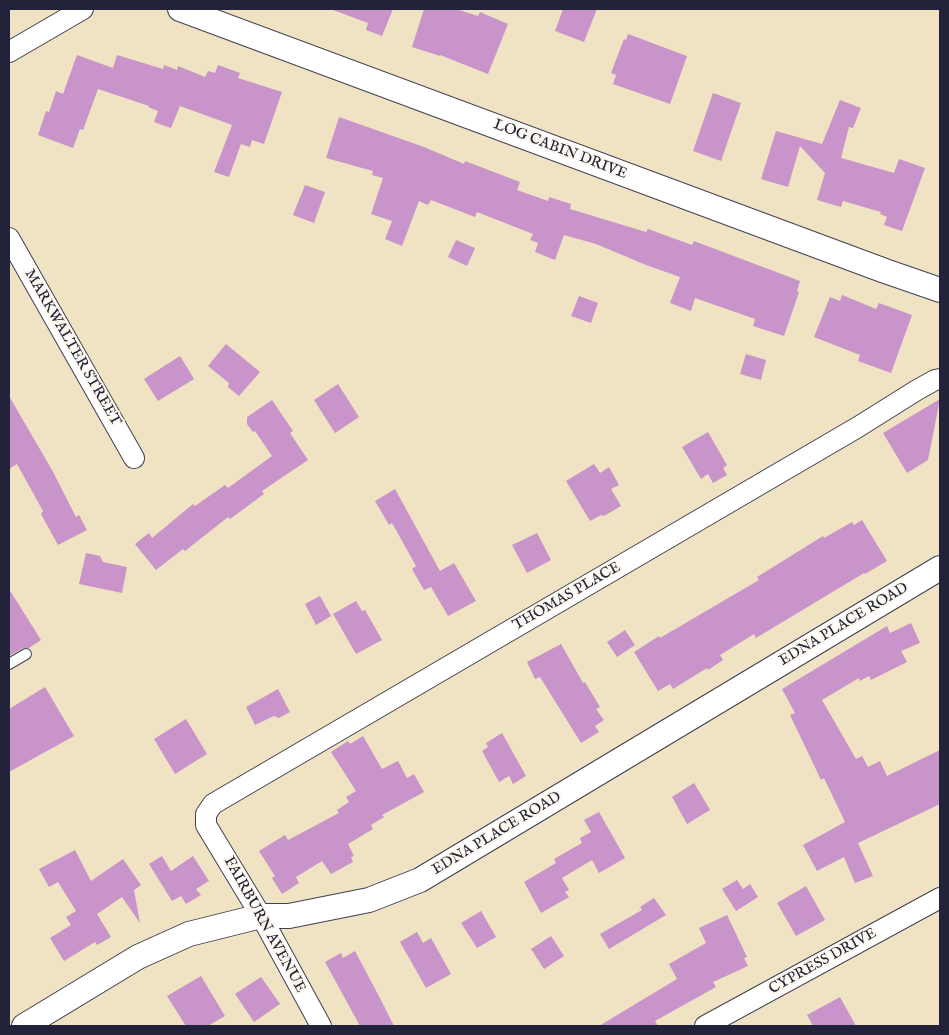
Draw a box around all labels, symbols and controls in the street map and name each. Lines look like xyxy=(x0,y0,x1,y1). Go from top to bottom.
street label: LOG CABIN DRIVE xyxy=(491,116,629,184)
street label: MARKWALTER STREET xyxy=(20,267,124,429)
street label: THOMAS PLACE xyxy=(510,559,624,635)
street label: EDNA PLACE ROAD xyxy=(776,579,912,671)
street label: EDNA PLACE ROAD xyxy=(429,788,565,880)
street label: FAIRBURN AVENUE xyxy=(219,854,309,996)
street label: CYPRESS DRIVE xyxy=(766,925,880,999)

